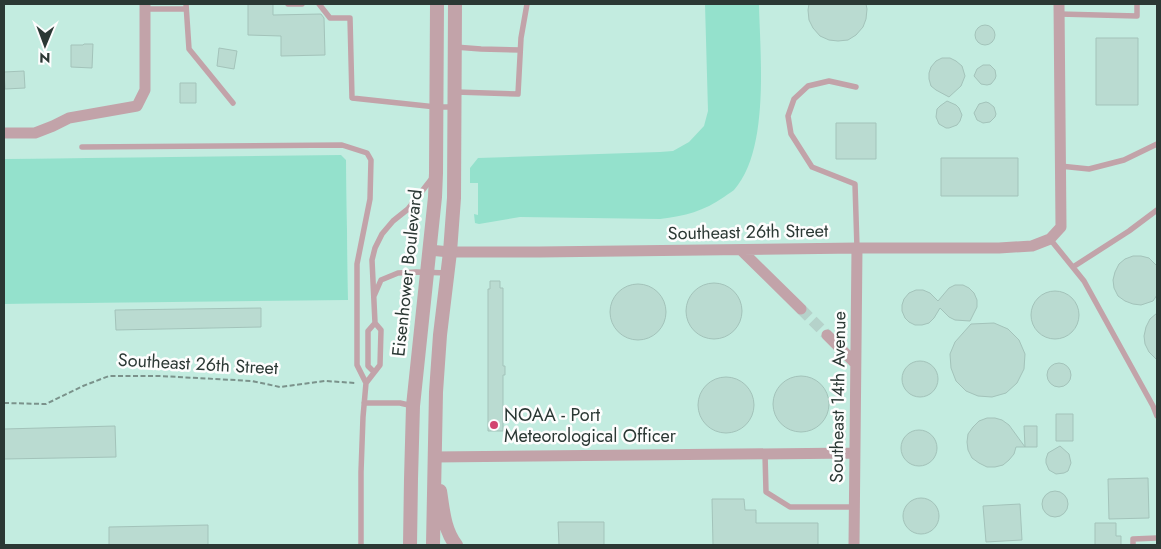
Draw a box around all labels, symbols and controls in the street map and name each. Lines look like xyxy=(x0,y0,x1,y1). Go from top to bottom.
north arrow xyxy=(20,20,70,70)
text: N xyxy=(39,48,51,68)
street label: Eisenhower Boulevard xyxy=(385,188,429,358)
street label: Southeast 26th Street xyxy=(668,218,829,246)
street label: Southeast 14th Avenue xyxy=(824,311,852,483)
street label: Southeast 26th Street xyxy=(117,347,280,381)
place label: NOAA - Port Meteorological Officer xyxy=(504,402,677,449)
marker: NOAA - Port Meteorological Officer xyxy=(488,419,500,431)

